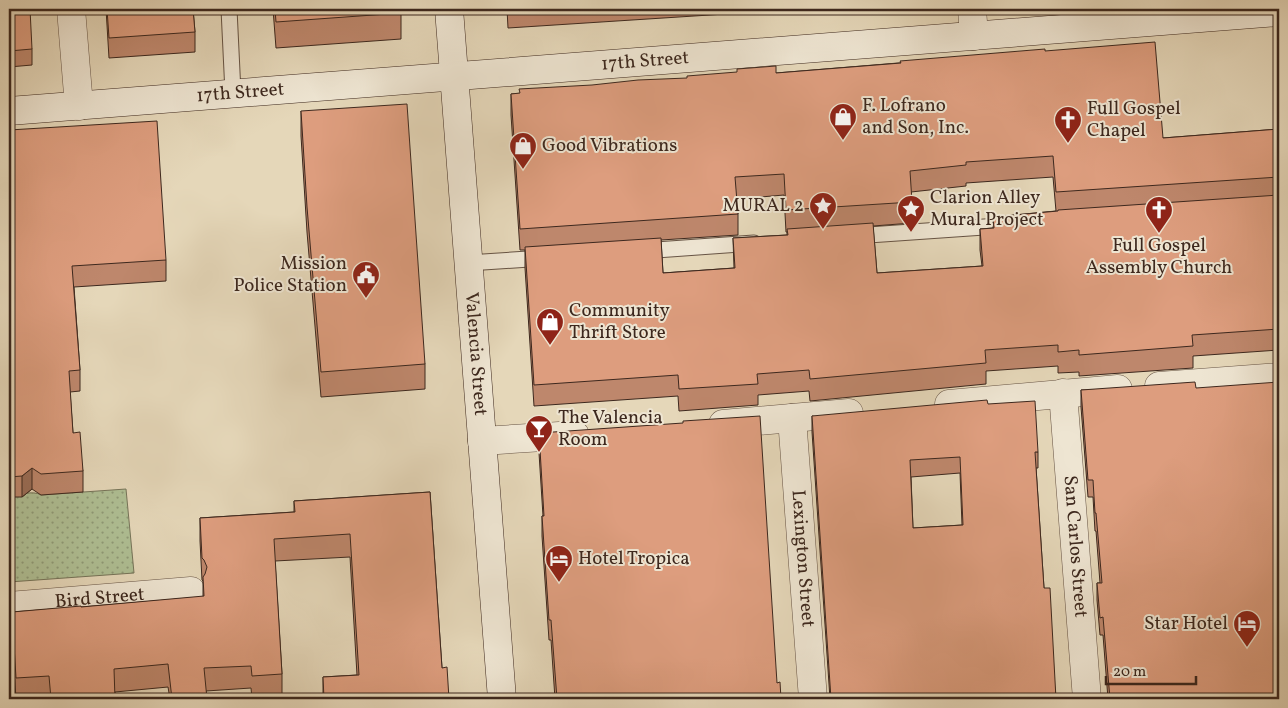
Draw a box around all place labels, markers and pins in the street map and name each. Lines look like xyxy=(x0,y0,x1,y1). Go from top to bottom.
place label: F. Lofrano and Son, Inc. xyxy=(862,93,969,141)
place label: Full Gospel Chapel xyxy=(1087,96,1181,144)
shop icon: F. Lofrano and Son, Inc. xyxy=(828,102,858,141)
church icon: Full Gospel Chapel xyxy=(1053,105,1083,144)
shop icon: Good Vibrations xyxy=(508,131,538,170)
place label: Good Vibrations xyxy=(542,133,677,159)
place label: Clarion Alley Mural Project xyxy=(930,185,1044,233)
place icon: MURAL 2 xyxy=(808,191,838,230)
place label: MURAL 2 xyxy=(722,193,804,219)
place icon: Clarion Alley Mural Project xyxy=(896,194,926,233)
church icon: Full Gospel Assembly Church xyxy=(1144,195,1174,234)
place label: Full Gospel Assembly Church xyxy=(1086,233,1232,281)
place label: Mission Police Station xyxy=(234,251,347,299)
public building icon: Mission Police Station xyxy=(351,260,381,299)
place label: Community Thrift Store xyxy=(569,298,670,346)
shop icon: Community Thrift Store xyxy=(535,307,565,346)
place label: The Valencia Room xyxy=(558,405,663,453)
bar icon: The Valencia Room xyxy=(524,414,554,453)
hotel icon: Hotel Tropica xyxy=(544,544,574,583)
place label: Hotel Tropica xyxy=(578,546,690,572)
hotel icon: Star Hotel xyxy=(1232,609,1262,648)
place label: Star Hotel xyxy=(1144,611,1228,637)

